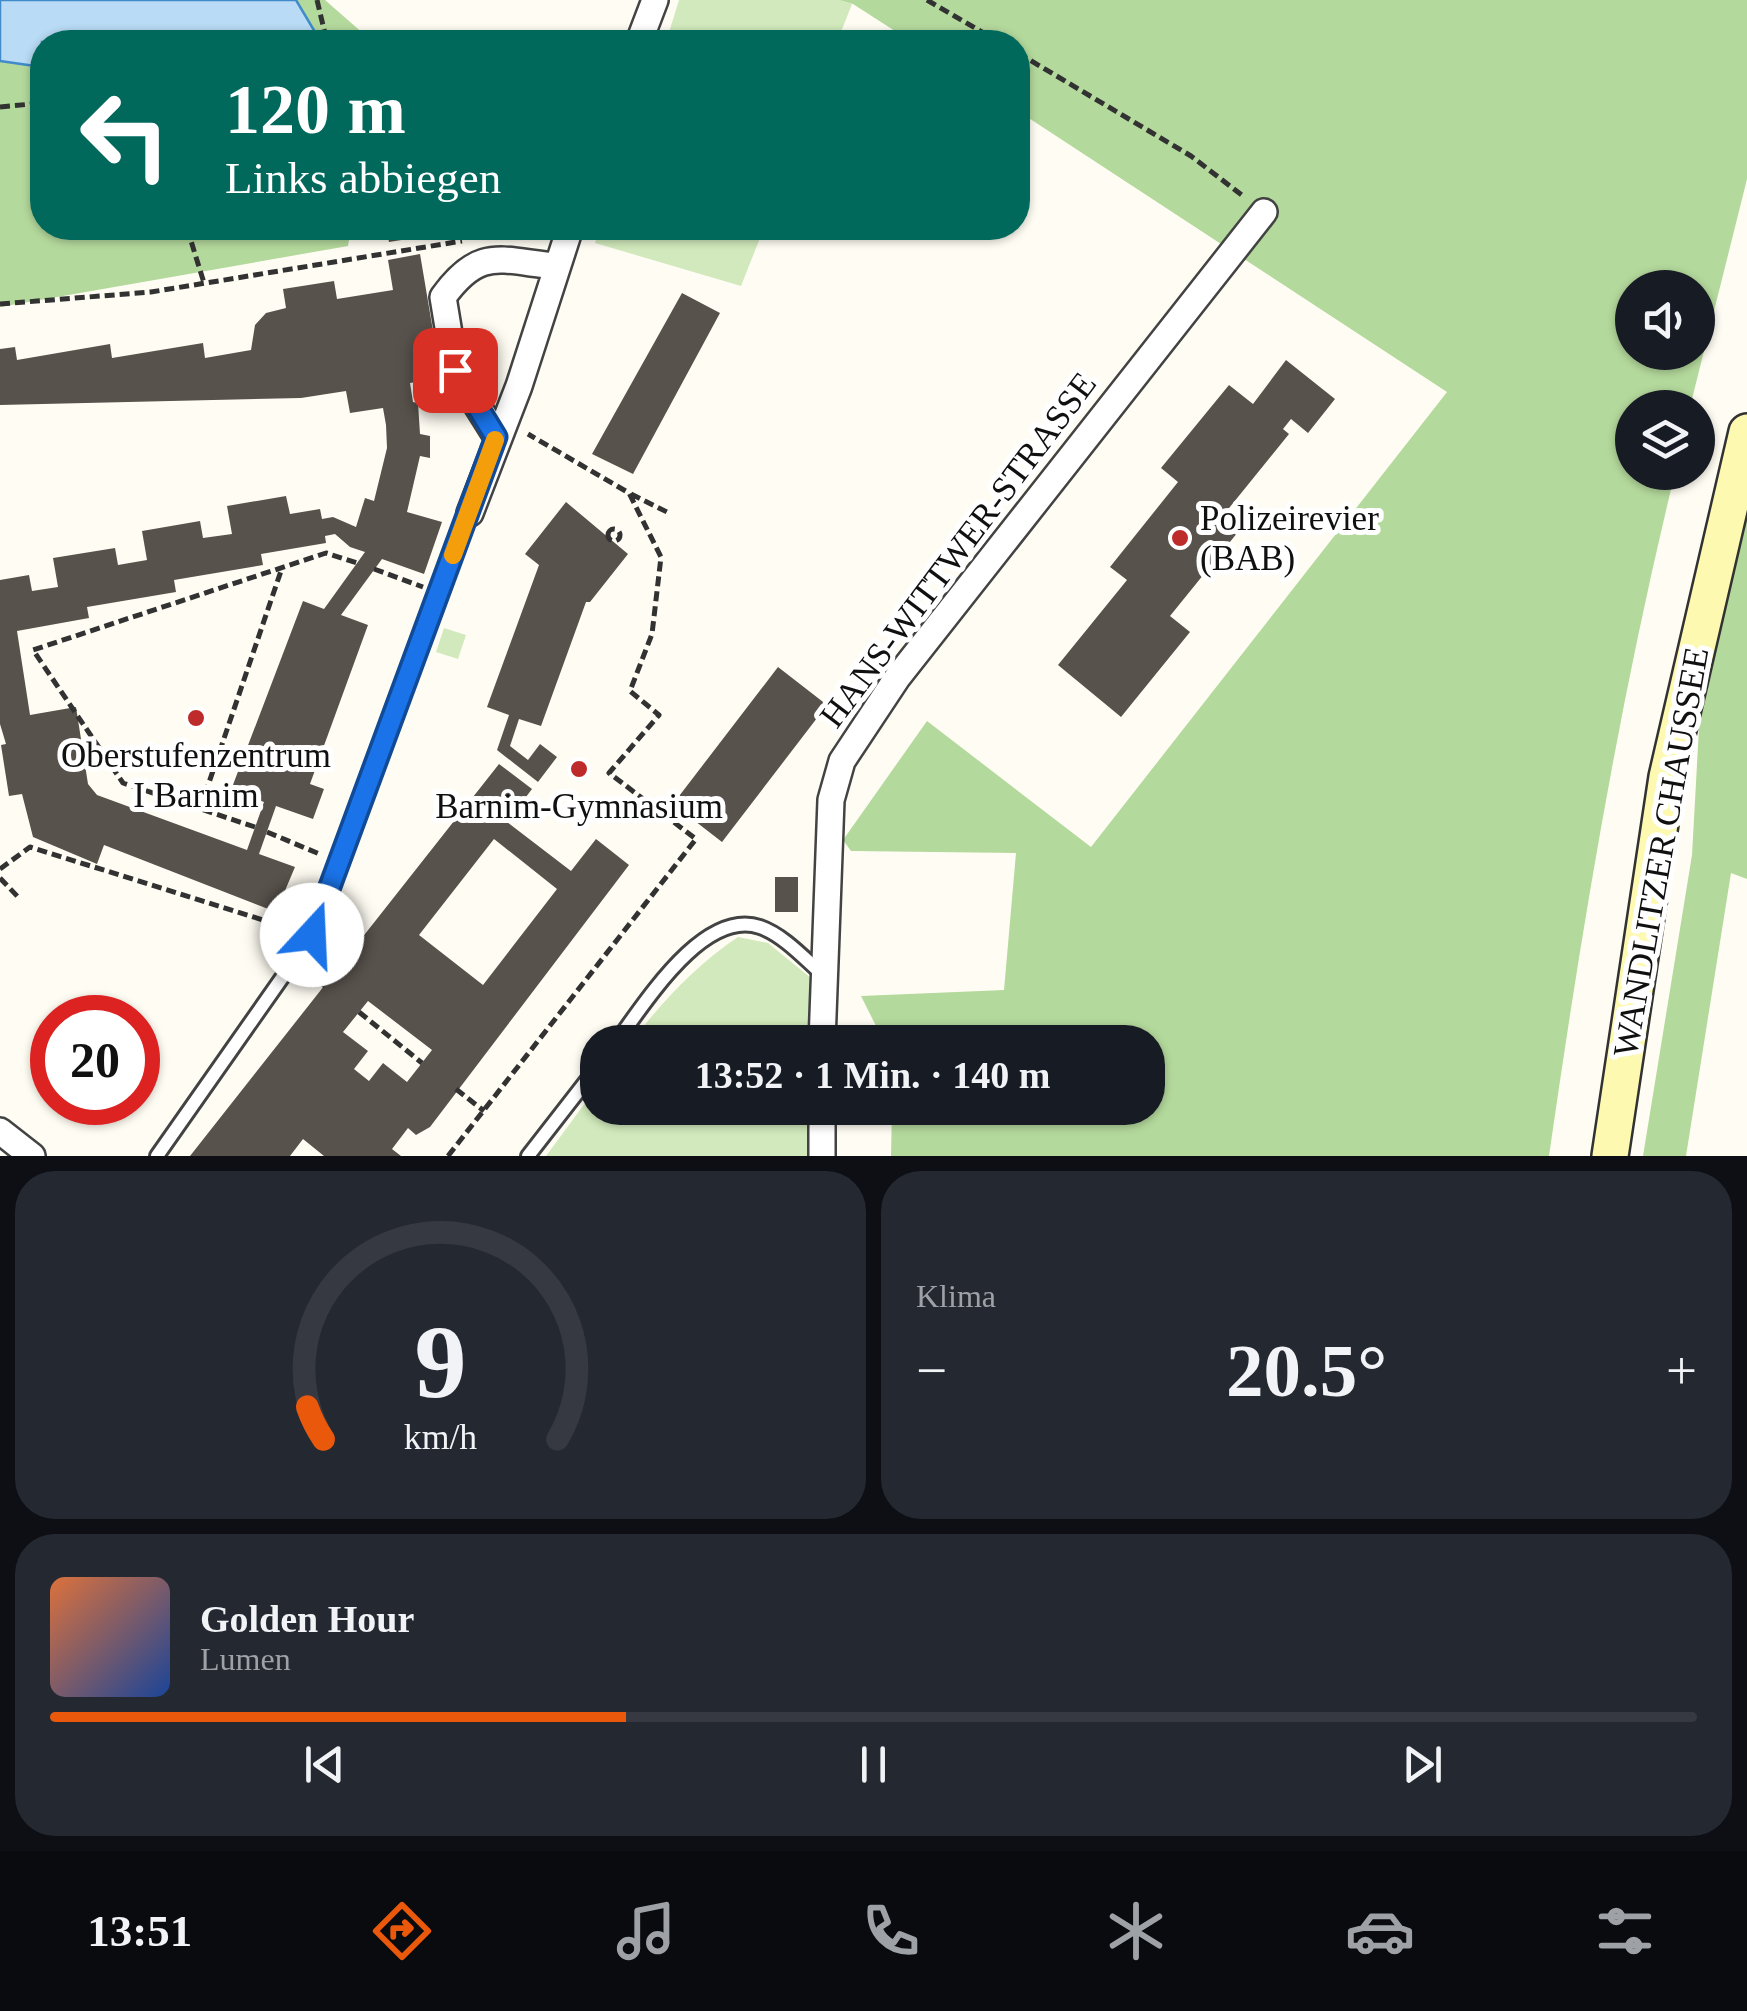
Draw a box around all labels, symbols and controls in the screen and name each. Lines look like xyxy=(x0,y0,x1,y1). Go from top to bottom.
icon: left xyxy=(60,70,190,200)
text: 120 m xyxy=(225,71,406,148)
text: Links abbiegen xyxy=(225,153,501,203)
map controls xyxy=(1615,270,1715,490)
button: sound xyxy=(1615,270,1715,370)
pin xyxy=(413,328,498,413)
icon: arrive xyxy=(428,343,483,398)
street label: HANS-WITTWER-STRASSE xyxy=(812,365,1104,735)
button: layers xyxy=(1615,390,1715,490)
place label: Polizeirevier (BAB) xyxy=(1200,499,1379,578)
marker: Polizeirevier (BAB) xyxy=(1169,527,1191,549)
street label: WANDLITZER CHAUSSEE xyxy=(1606,644,1716,1060)
marker: Oberstufenzentrum I Barnim xyxy=(185,707,207,729)
place label: Oberstufenzentrum I Barnim xyxy=(61,736,331,815)
marker: Barnim-Gymnasium xyxy=(568,758,590,780)
place label: Barnim-Gymnasium xyxy=(435,787,723,826)
position arrow xyxy=(260,883,364,987)
speed limit sign: 20 xyxy=(30,995,160,1125)
text: 13:52 · 1 Min. · 140 m xyxy=(695,1054,1050,1096)
text: Klima xyxy=(916,1278,996,1314)
text: 9 xyxy=(415,1304,467,1419)
text: 20.5° xyxy=(1226,1329,1387,1412)
text: − xyxy=(916,1340,947,1401)
text: + xyxy=(1666,1340,1697,1401)
text: km/h xyxy=(404,1417,477,1457)
text: Golden Hour xyxy=(200,1598,414,1640)
text: Lumen xyxy=(200,1641,291,1677)
icon: previous xyxy=(297,1737,352,1792)
icon: pause xyxy=(846,1737,901,1792)
icon: next xyxy=(1395,1737,1450,1792)
icon: directions xyxy=(367,1896,437,1966)
icon: music xyxy=(611,1896,681,1966)
icon: phone xyxy=(856,1896,926,1966)
icon: climate xyxy=(1101,1896,1171,1966)
icon: car xyxy=(1345,1896,1415,1966)
icon: filters xyxy=(1590,1896,1660,1966)
text: 13:51 xyxy=(87,1906,192,1956)

